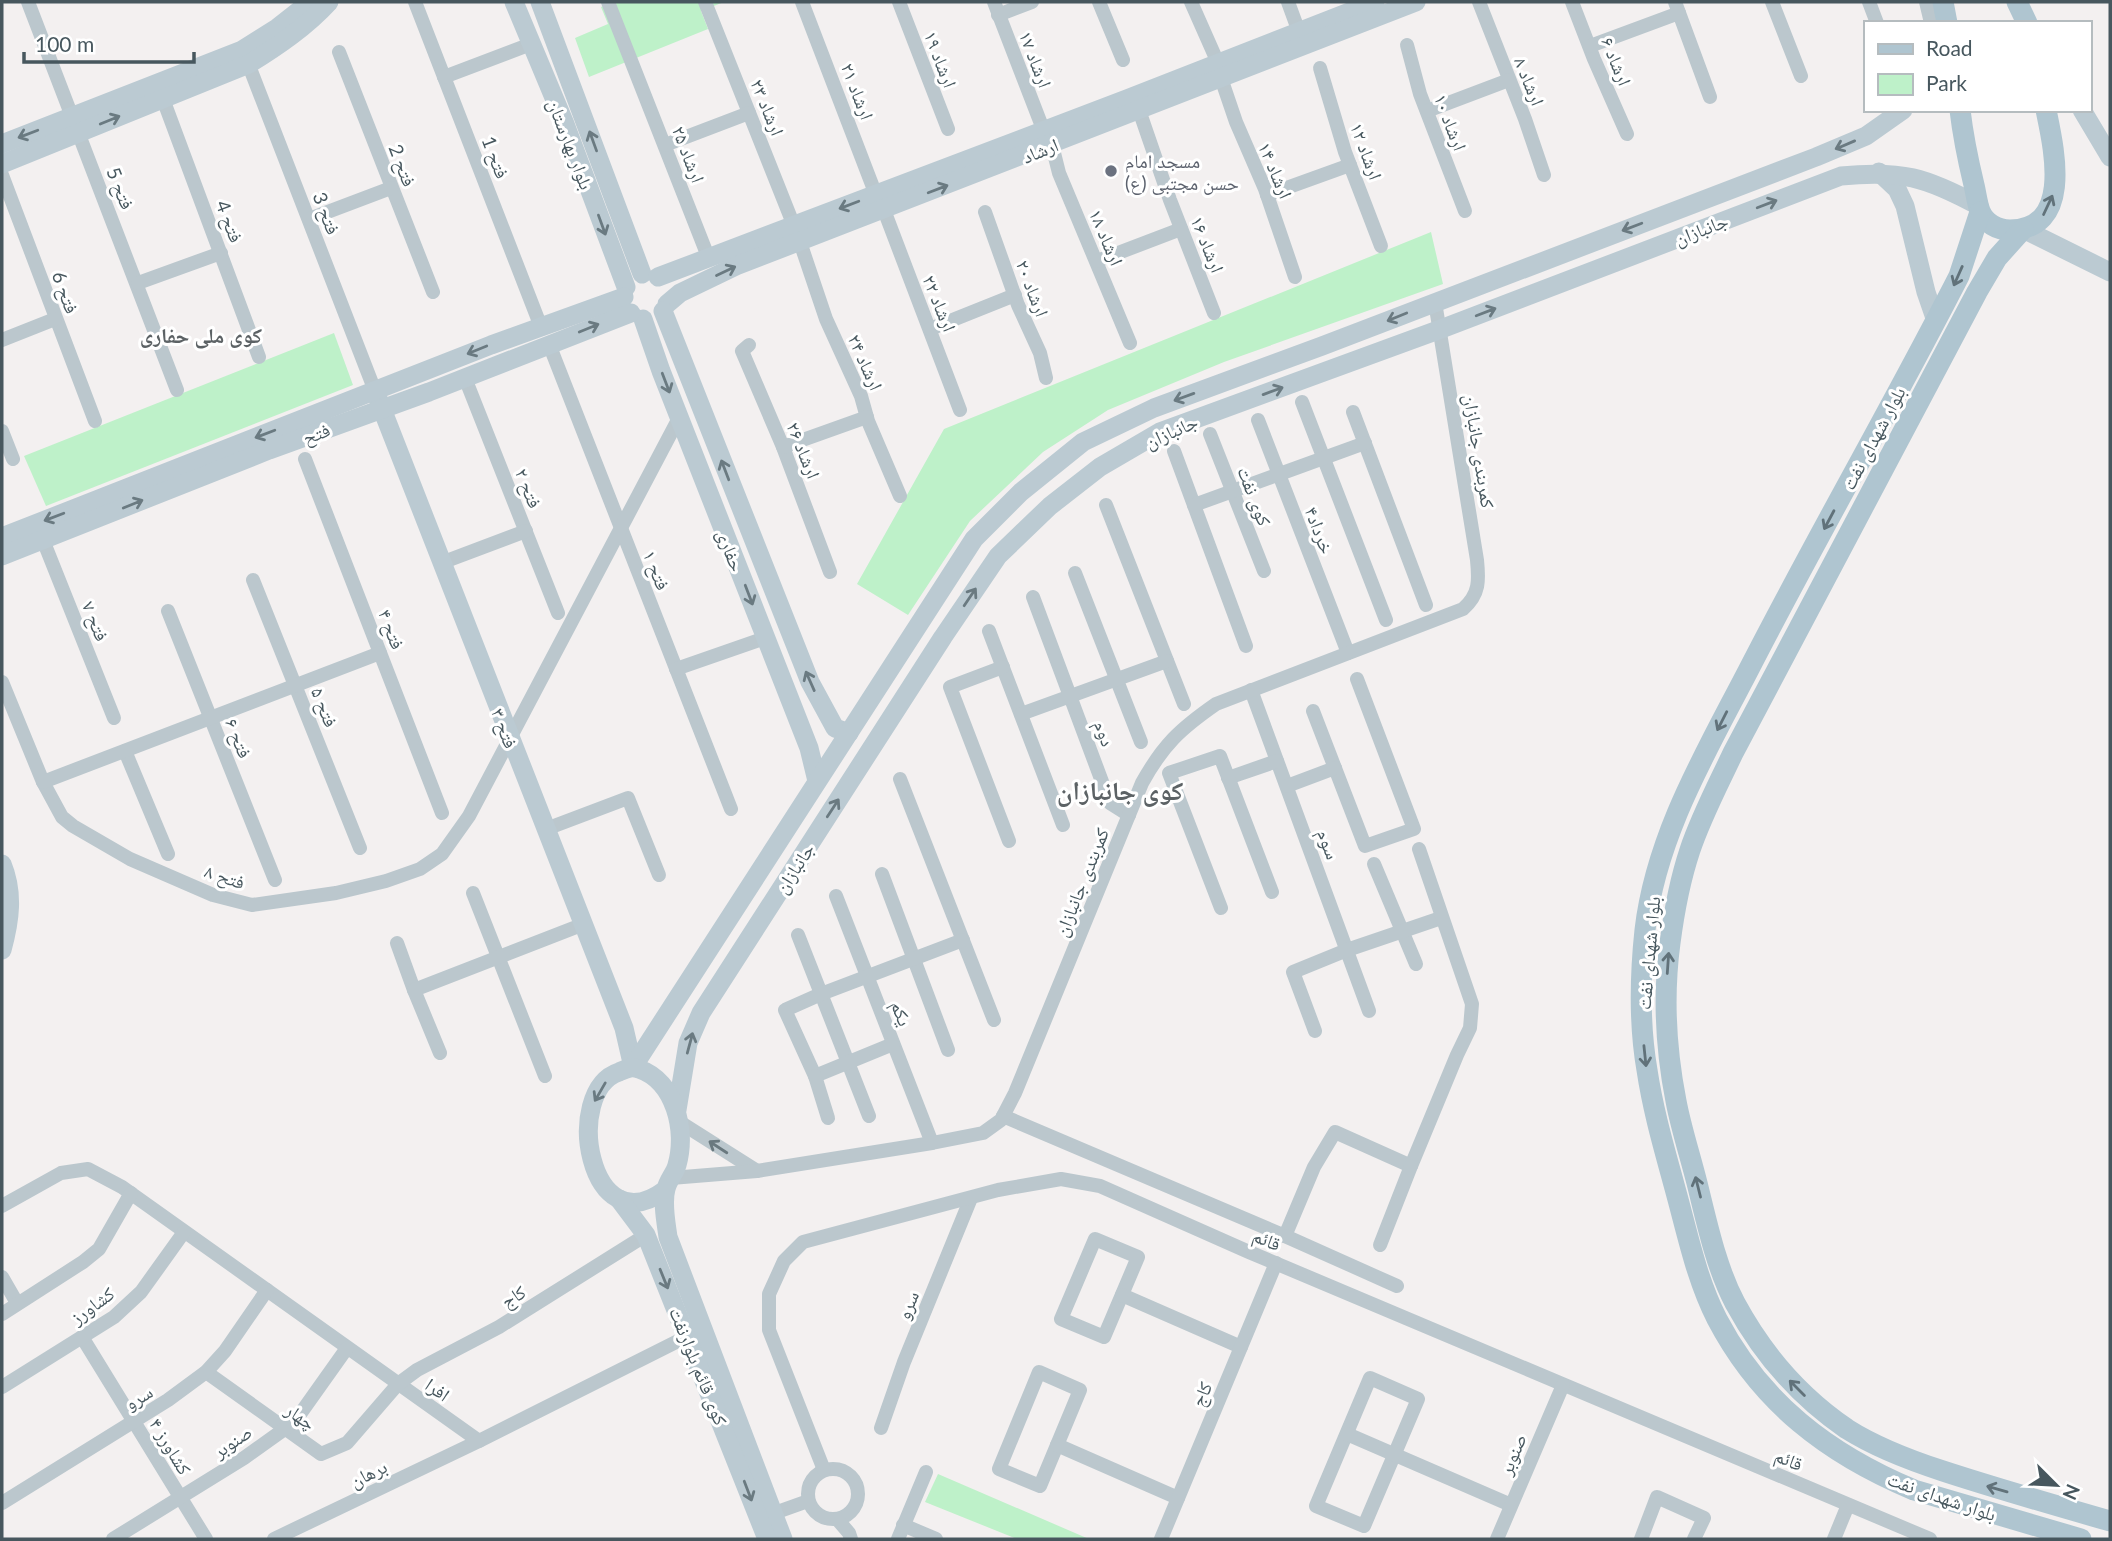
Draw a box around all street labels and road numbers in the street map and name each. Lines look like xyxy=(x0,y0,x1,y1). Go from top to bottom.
street label: ارشاد ۱۹ xyxy=(919,27,962,91)
street label: ارشاد ۱۷ xyxy=(1014,27,1057,91)
street label: ارشاد ۶ xyxy=(1596,33,1637,89)
street label: ارشاد ۸ xyxy=(1509,53,1550,109)
street label: ارشاد ۲۱ xyxy=(836,59,879,123)
street label: ارشاد ۲۳ xyxy=(745,75,790,139)
street label: ارشاد ۱۰ xyxy=(1429,90,1472,154)
street label: بلوار بهارستان xyxy=(542,95,599,193)
street label: ارشاد ۱۲ xyxy=(1345,119,1388,183)
street label: ارشاد ۲۵ xyxy=(667,122,710,186)
street label: ارشاد xyxy=(1019,132,1062,169)
street label: فتح 1 xyxy=(476,133,515,182)
street label: ارشاد ۱۴ xyxy=(1253,138,1298,202)
street label: فتح 2 xyxy=(383,141,422,190)
street label: فتح 5 xyxy=(100,164,140,213)
street label: فتح 3 xyxy=(307,189,346,238)
street label: فتح 4 xyxy=(210,197,249,246)
street label: ارشاد ۱۸ xyxy=(1084,205,1129,269)
street label: جانبازان xyxy=(1671,208,1731,251)
street label: ارشاد ۱۶ xyxy=(1185,212,1230,276)
street label: ارشاد ۲۰ xyxy=(1011,256,1054,320)
street label: فتح 6 xyxy=(46,268,84,317)
street label: ارشاد ۲۲ xyxy=(917,271,962,335)
street label: ارشاد ۲۴ xyxy=(843,330,888,394)
street label: بلوار شهدای نفت xyxy=(1836,383,1911,494)
street label: کمربندی جانبازان xyxy=(1459,392,1500,510)
street label: جانبازان xyxy=(1141,409,1201,454)
street label: فتح xyxy=(299,417,334,450)
street label: ارشاد ۲۶ xyxy=(781,418,826,482)
street label: کوی نفت xyxy=(1232,463,1277,529)
street label: فتح ۲ xyxy=(509,465,547,512)
street label: خرداد۴ xyxy=(1300,503,1339,557)
street label: حفاری xyxy=(712,526,749,575)
street label: فتح ۱ xyxy=(637,547,675,594)
street label: فتح ۷ xyxy=(76,598,114,645)
street label: فتح ۴ xyxy=(372,606,410,653)
street label: فتح ۵ xyxy=(305,684,343,731)
street label: فتح ۳ xyxy=(485,705,523,752)
street label: فتح ۶ xyxy=(219,715,257,762)
street label: دوم xyxy=(1087,717,1120,750)
street label: کمربندی جانبازان xyxy=(1049,824,1114,940)
street label: سوم xyxy=(1310,826,1345,864)
street label: جانبازان xyxy=(769,838,820,898)
street label: فتح ۸ xyxy=(201,859,248,895)
street label: بلوار شهدای نفت xyxy=(1632,895,1665,1011)
street label: یکم xyxy=(885,997,917,1030)
street label: قائم xyxy=(1249,1223,1284,1257)
street label: کاج xyxy=(496,1280,530,1313)
street label: کشاورز xyxy=(65,1281,119,1330)
street label: سرو xyxy=(891,1287,924,1323)
street label: کوی قائم بلوارنفت xyxy=(663,1304,733,1429)
street label: افرا xyxy=(421,1372,455,1406)
street label: کاج xyxy=(1186,1378,1217,1410)
street label: سرو xyxy=(120,1380,157,1415)
street label: چهار xyxy=(280,1397,320,1435)
street label: کشاورز ۴ xyxy=(144,1413,197,1479)
street label: صنوبر xyxy=(207,1420,257,1464)
street label: صنوبر xyxy=(1493,1430,1532,1479)
street label: قائم xyxy=(1771,1443,1806,1477)
street label: برهان xyxy=(346,1454,391,1493)
street label: بلوار شهدای نفت xyxy=(1884,1467,1999,1526)

